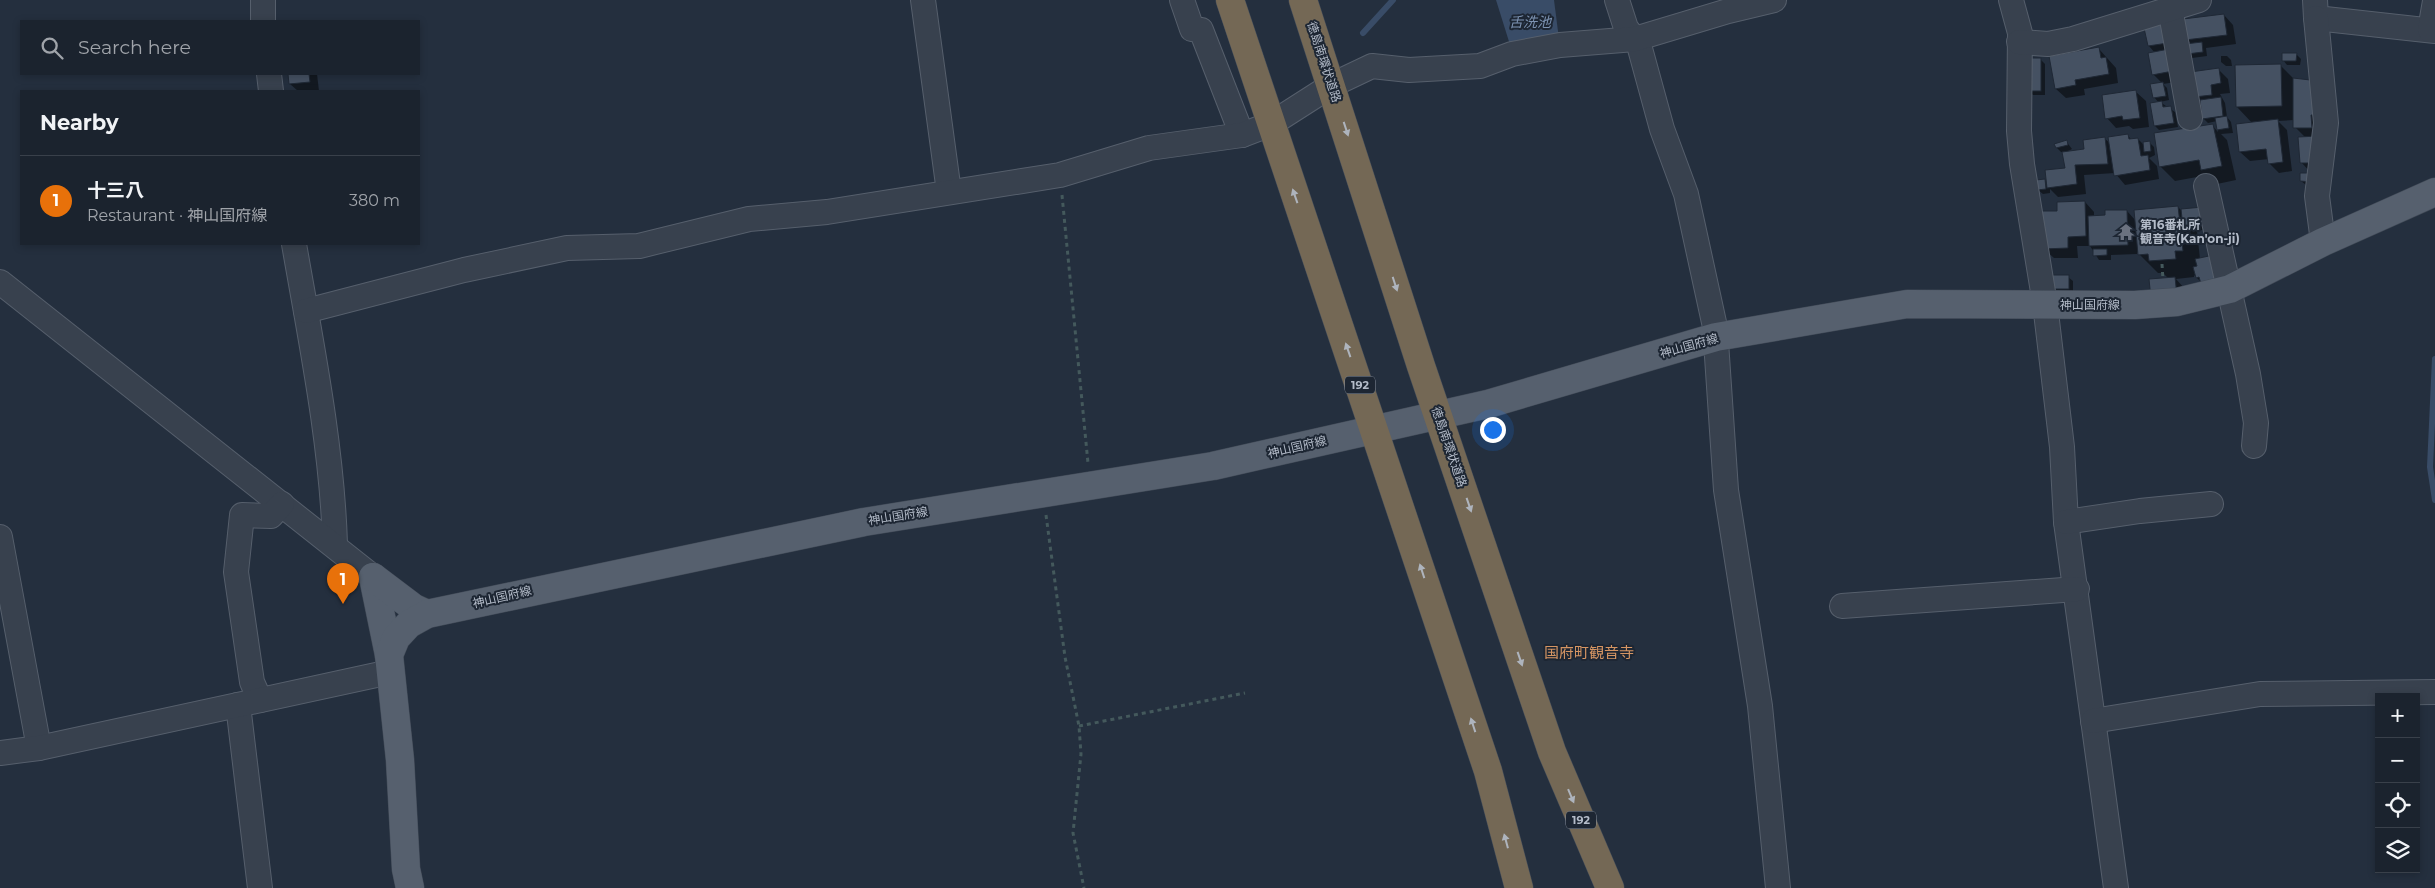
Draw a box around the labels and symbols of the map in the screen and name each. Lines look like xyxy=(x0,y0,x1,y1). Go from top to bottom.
water label: 舌洗池 xyxy=(1509,13,1553,31)
street label: 徳島南環状道路 xyxy=(1304,20,1345,104)
one-way arrow xyxy=(1343,122,1350,137)
one-way arrow xyxy=(1291,189,1299,204)
place label: 第16番札所 観音寺(Kan'on-ji) xyxy=(2140,217,2240,246)
temple icon: 第16番札所 観音寺(Kan'on-ji) xyxy=(2116,222,2136,242)
one-way arrow xyxy=(1392,277,1400,292)
street label: 神山国府線 xyxy=(2060,297,2120,312)
street label: 神山国府線 xyxy=(1658,330,1720,361)
one-way arrow xyxy=(1343,342,1351,357)
road number: 192 xyxy=(1345,376,1375,394)
street label: 徳島南環状道路 xyxy=(1429,405,1470,489)
your location xyxy=(1480,417,1506,443)
street label: 神山国府線 xyxy=(1266,432,1328,461)
one-way arrow xyxy=(1465,498,1473,513)
street label: 神山国府線 xyxy=(867,503,929,528)
pin: 1 xyxy=(327,563,359,604)
one-way arrow xyxy=(1417,563,1425,578)
street label: 神山国府線 xyxy=(471,582,533,611)
district label: 国府町観音寺 xyxy=(1544,643,1634,662)
one-way arrow xyxy=(1517,652,1525,667)
one-way arrow xyxy=(1469,717,1476,732)
one-way arrow xyxy=(1568,789,1575,804)
road number: 192 xyxy=(1566,812,1596,828)
one-way arrow xyxy=(1502,833,1510,848)

